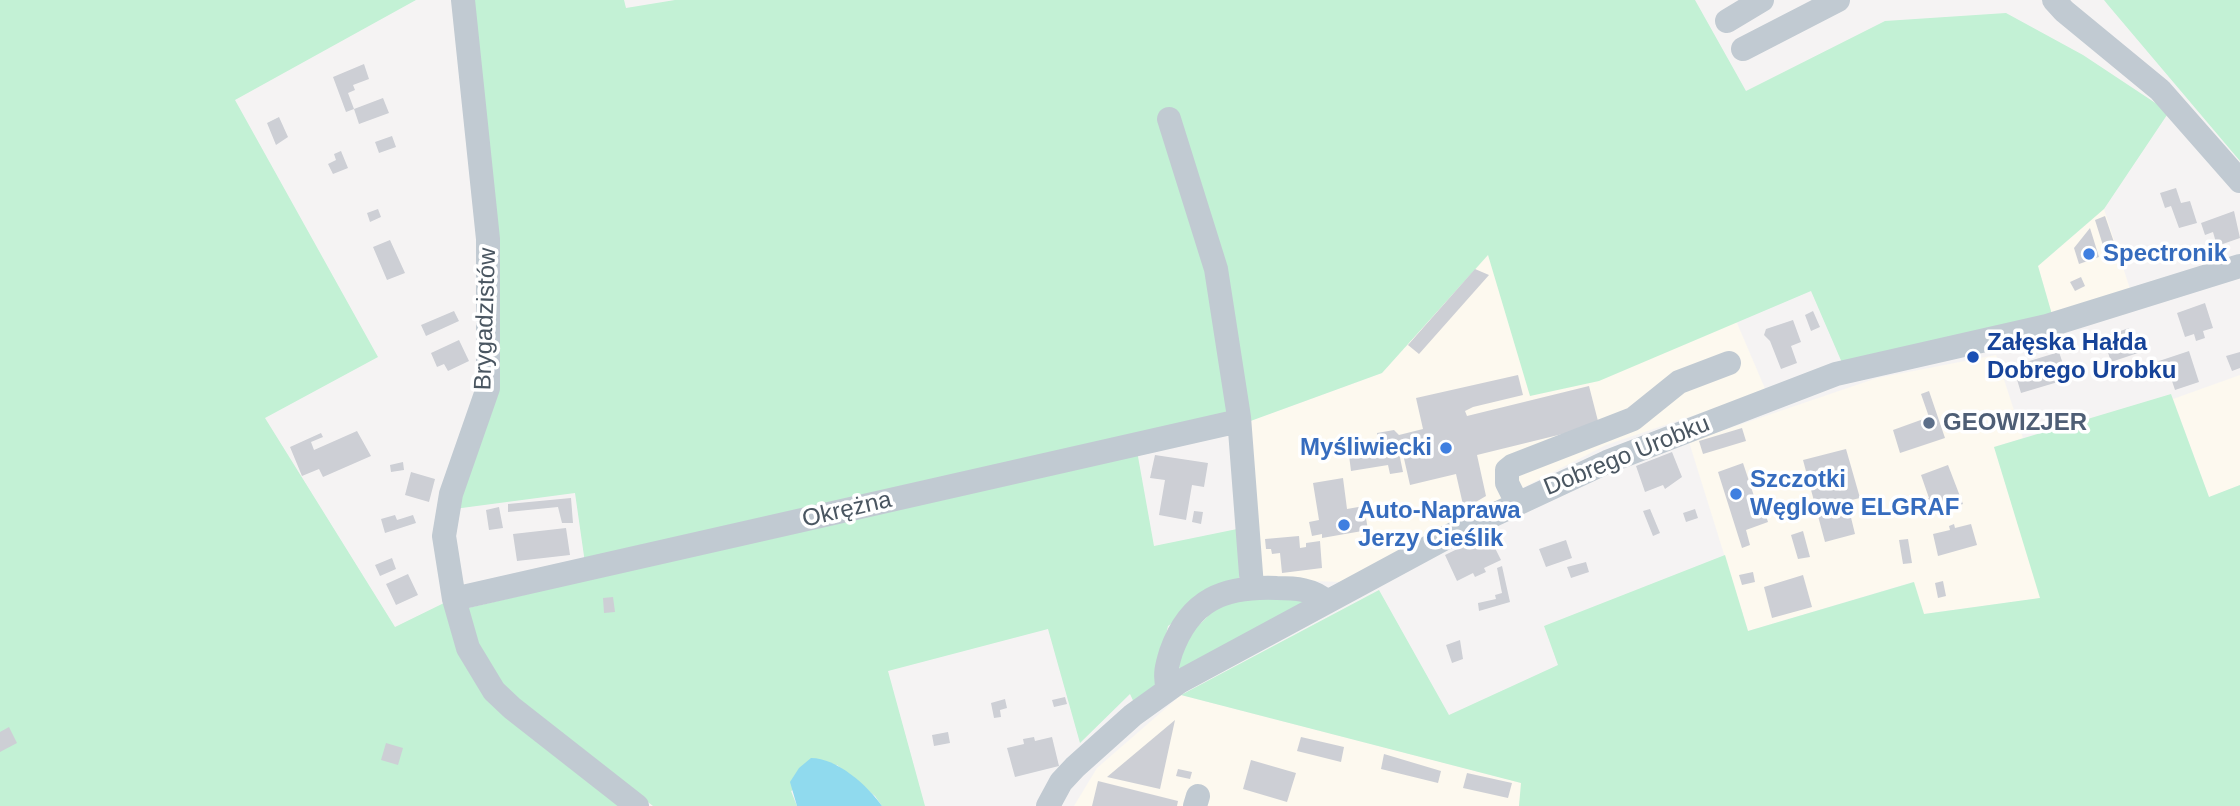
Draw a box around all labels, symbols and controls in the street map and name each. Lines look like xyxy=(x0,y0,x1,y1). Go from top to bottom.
place label: Spectronik xyxy=(2103,240,2227,268)
marker: Spectronik xyxy=(2081,246,2097,262)
street label: Brygadzistów xyxy=(469,247,503,391)
place label: Załęska Hałda Dobrego Urobku xyxy=(1987,329,2176,385)
marker: Załęska Hałda Dobrego Urobku xyxy=(1965,349,1981,365)
place label: GEOWIZJER xyxy=(1943,409,2087,437)
street label: Dobrego Urobku xyxy=(1540,410,1714,502)
marker: GEOWIZJER xyxy=(1921,415,1937,431)
place label: Myśliwiecki xyxy=(1300,434,1432,462)
marker: Myśliwiecki xyxy=(1438,440,1454,456)
place label: Szczotki Węglowe ELGRAF xyxy=(1750,466,1959,522)
street label: Okrężna xyxy=(800,486,894,534)
marker: Szczotki Węglowe ELGRAF xyxy=(1728,486,1744,502)
place label: Auto-Naprawa Jerzy Cieślik xyxy=(1358,497,1521,553)
marker: Auto-Naprawa Jerzy Cieślik xyxy=(1336,517,1352,533)

